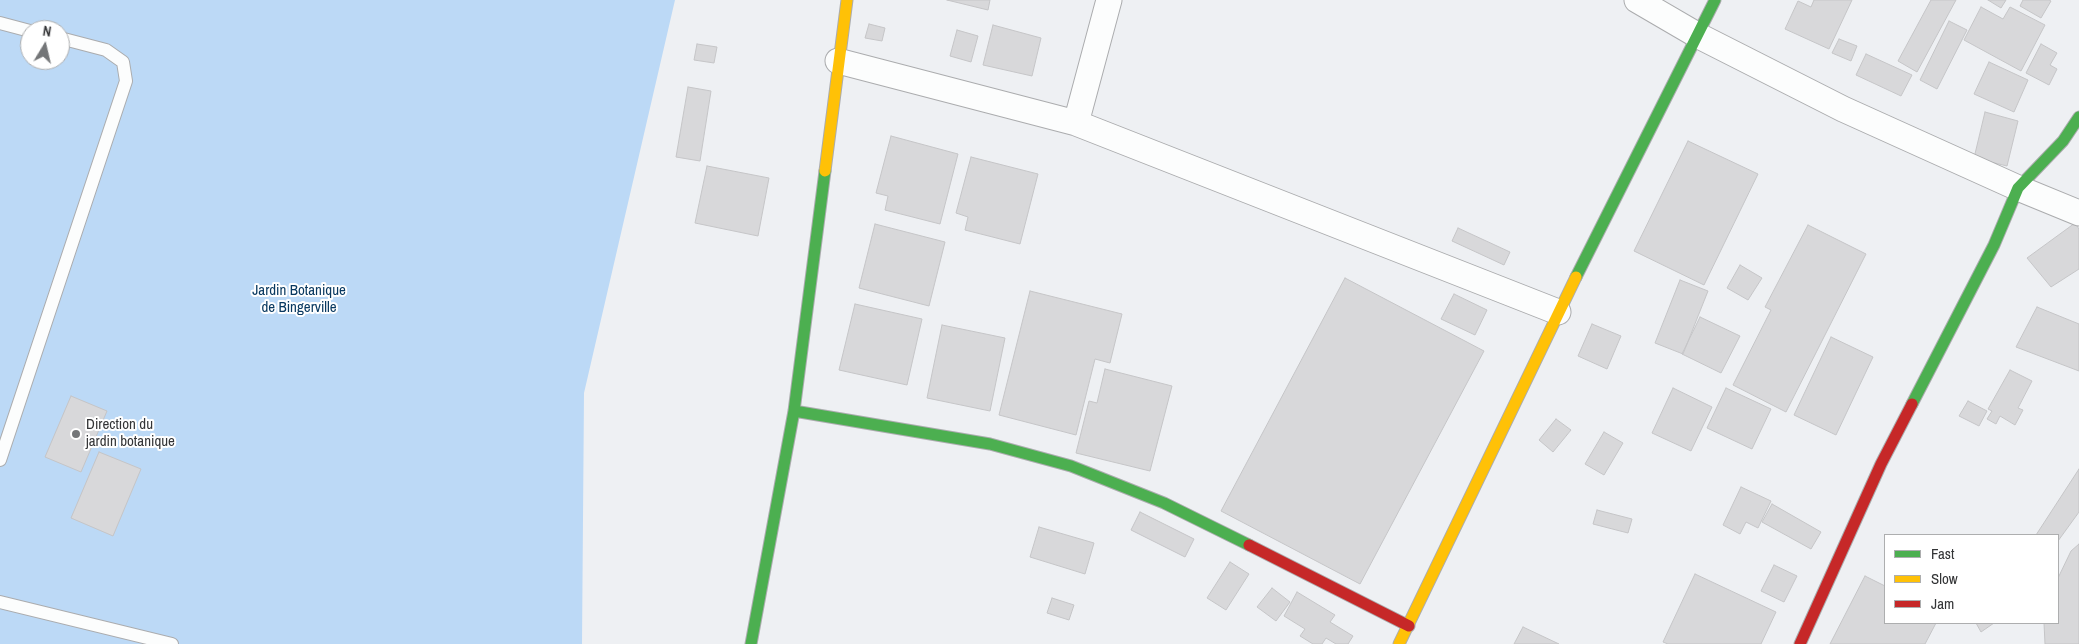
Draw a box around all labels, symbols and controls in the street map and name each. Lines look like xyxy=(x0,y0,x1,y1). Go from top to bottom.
north arrow xyxy=(20,20,70,70)
text: N xyxy=(42,22,53,41)
park label: Jardin Botanique de Bingerville xyxy=(252,282,346,317)
place label: Direction du jardin botanique xyxy=(86,416,175,451)
marker: Direction du jardin botanique xyxy=(70,428,82,440)
legend xyxy=(1884,534,2059,624)
text: Fast xyxy=(1931,543,1954,564)
text: Slow xyxy=(1931,568,1958,589)
text: Jam xyxy=(1931,593,1954,614)

